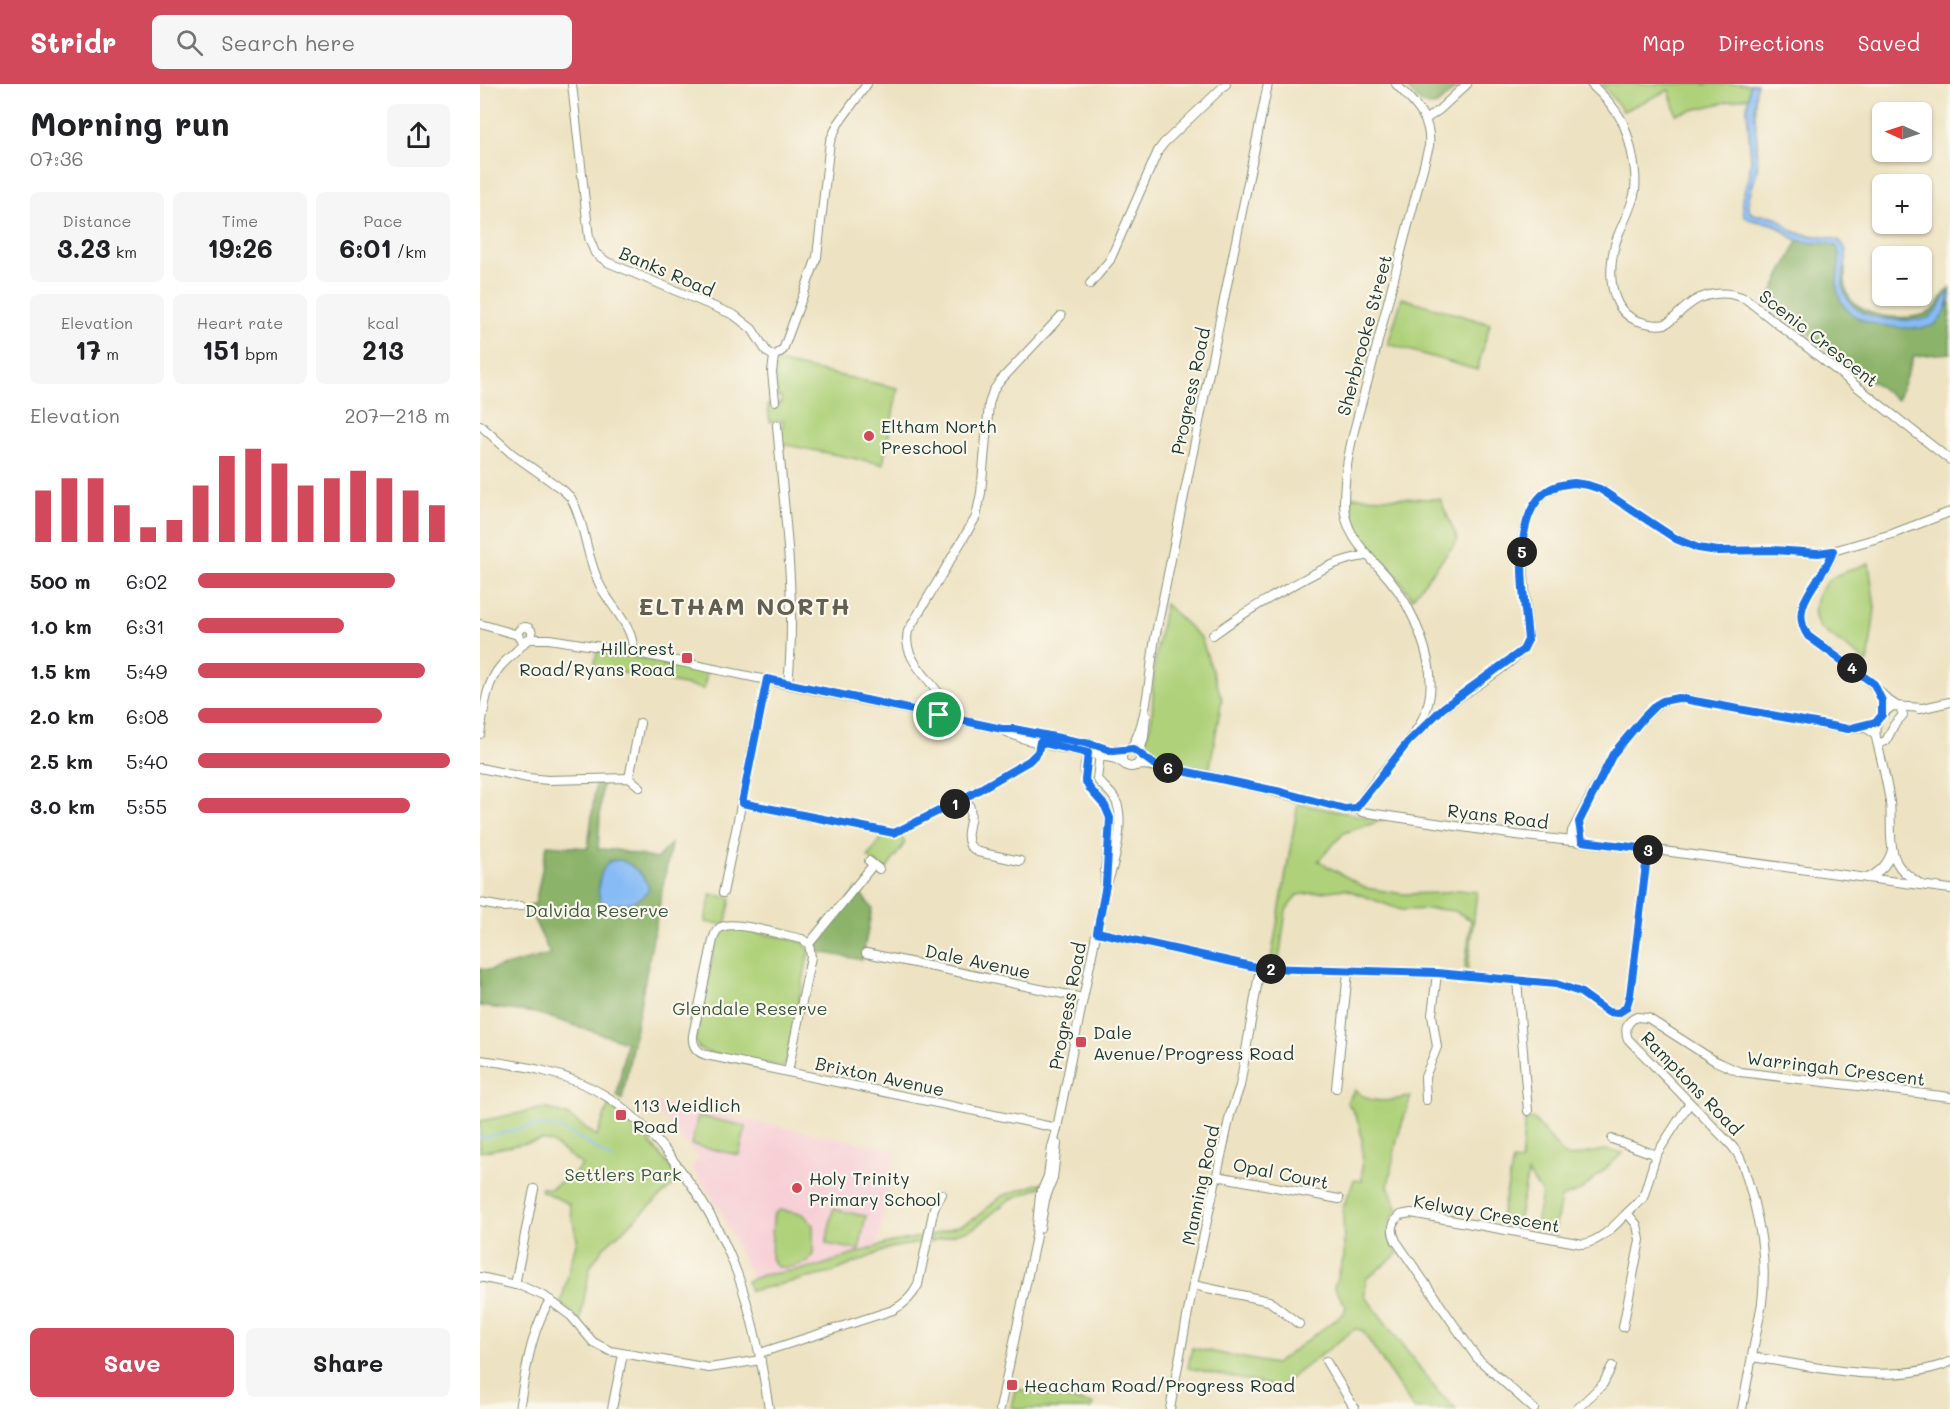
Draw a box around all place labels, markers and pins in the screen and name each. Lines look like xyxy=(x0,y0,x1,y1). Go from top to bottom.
place label: Eltham North Preschool xyxy=(881,414,996,459)
marker: Eltham North Preschool xyxy=(862,429,876,443)
pin: 5 xyxy=(1507,537,1537,567)
place label: Hillcrest Road/Ryans Road xyxy=(519,636,675,681)
marker: Hillcrest Road/Ryans Road xyxy=(680,651,694,665)
pin: 4 xyxy=(1837,653,1867,683)
pin xyxy=(913,689,964,740)
pin: 6 xyxy=(1153,753,1183,783)
pin: 1 xyxy=(940,789,970,819)
pin: 3 xyxy=(1633,835,1663,865)
pin: 2 xyxy=(1256,954,1286,984)
place label: Dale Avenue/Progress Road xyxy=(1093,1020,1294,1065)
marker: Dale Avenue/Progress Road xyxy=(1074,1035,1088,1049)
place label: 113 Weidlich Road xyxy=(633,1093,740,1138)
marker: 113 Weidlich Road xyxy=(614,1108,628,1122)
place label: Holy Trinity Primary School xyxy=(809,1166,941,1211)
marker: Holy Trinity Primary School xyxy=(790,1181,804,1195)
place label: Heacham Road/Progress Road xyxy=(1024,1373,1295,1397)
marker: Heacham Road/Progress Road xyxy=(1005,1378,1019,1392)

